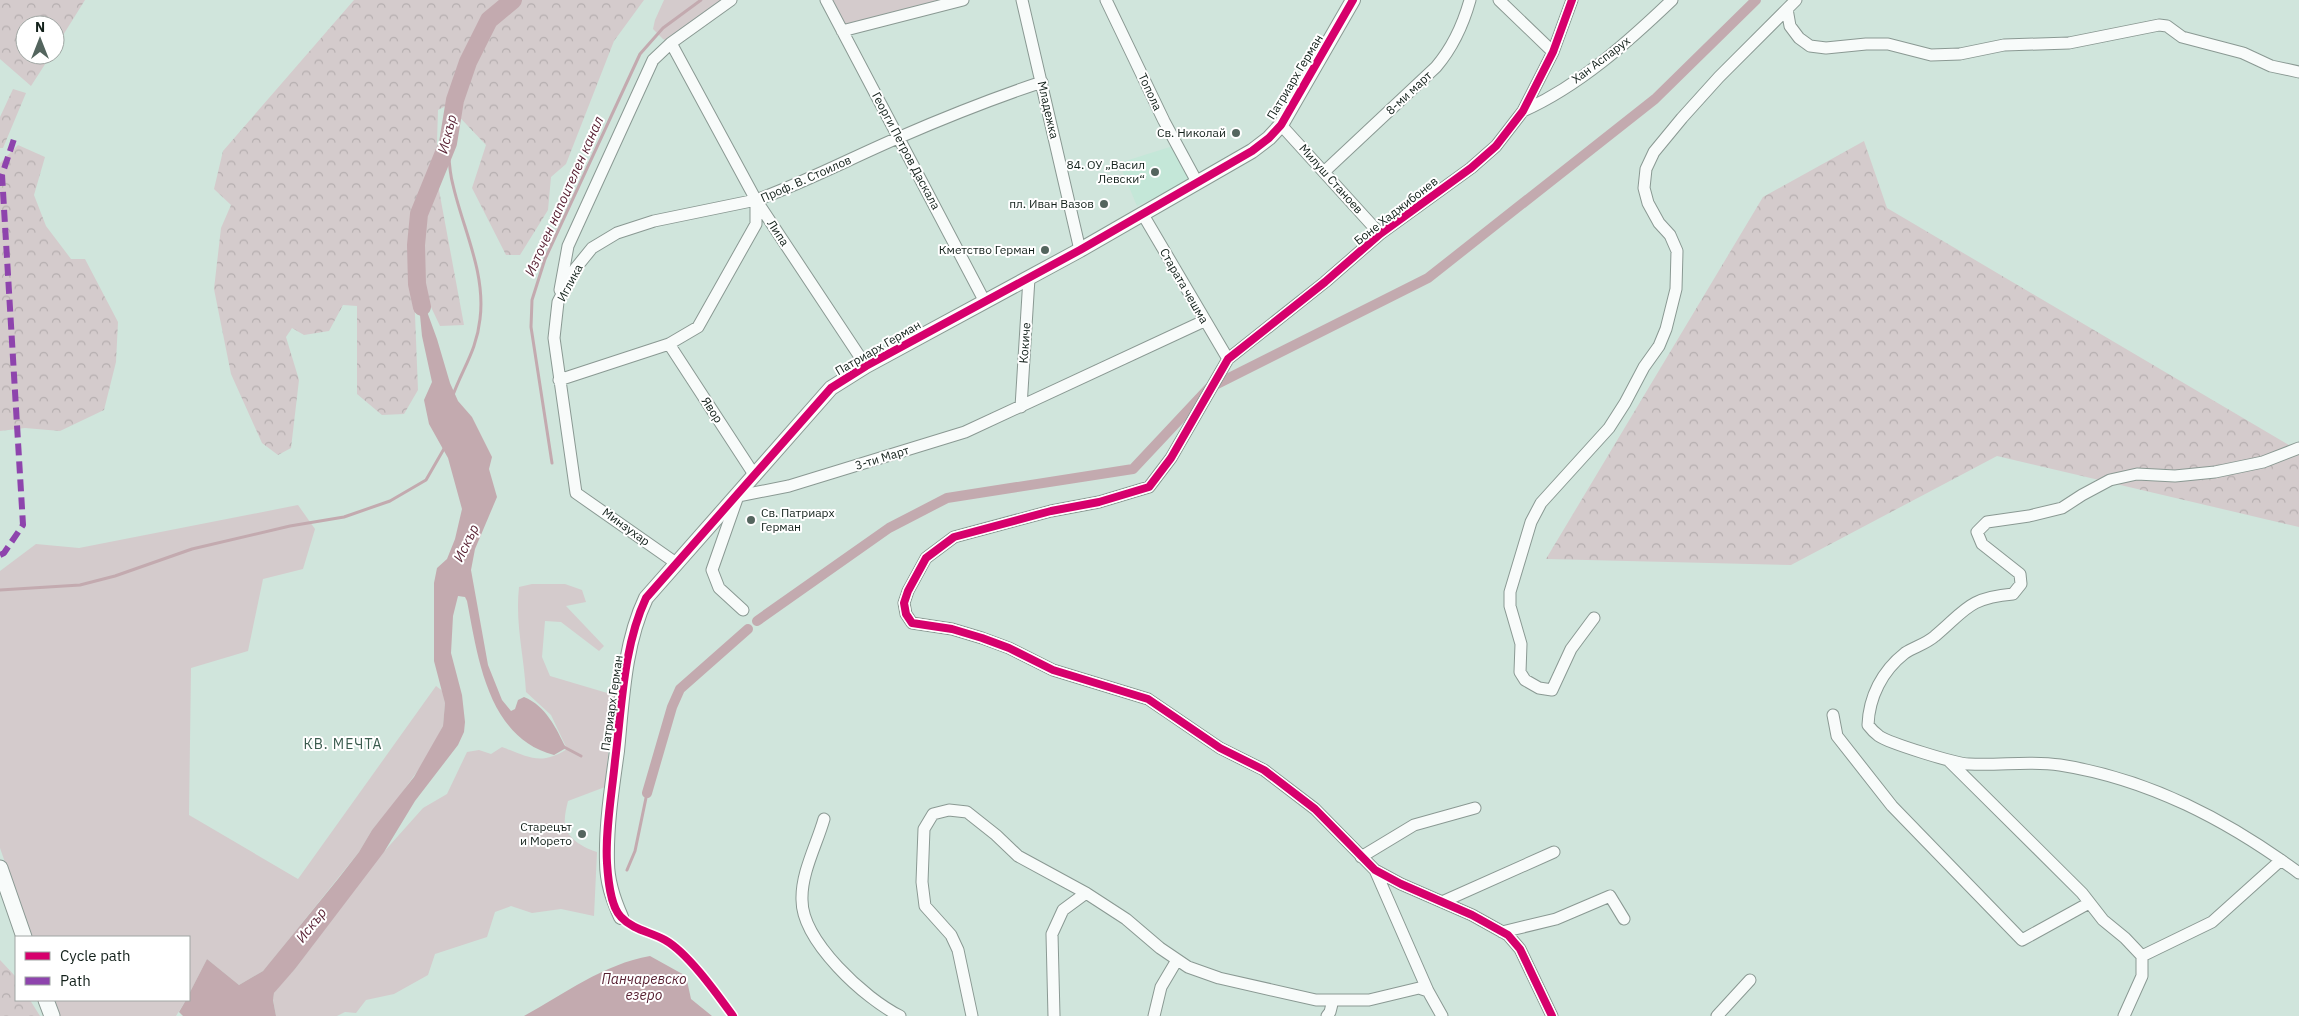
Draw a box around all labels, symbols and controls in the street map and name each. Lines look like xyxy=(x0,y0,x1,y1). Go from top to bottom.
north arrow xyxy=(15,15,65,65)
text: N xyxy=(35,18,45,36)
street label: Патриарх Герман xyxy=(1263,32,1326,122)
street label: Хан Аспарух xyxy=(1568,33,1633,87)
street label: 8-ми март xyxy=(1383,67,1435,118)
street label: Топола xyxy=(1135,71,1166,113)
street label: Младежка xyxy=(1035,79,1063,141)
street label: Георги Петров Даскала xyxy=(869,89,944,213)
water label: Искър xyxy=(433,113,461,155)
water label: Източен напоителен канал xyxy=(521,113,608,279)
place label: Св. Николай xyxy=(1157,125,1226,140)
marker: Св. Николай xyxy=(1230,127,1242,139)
street label: Милуш Станоев xyxy=(1296,141,1367,217)
street label: Проф. В. Стоилов xyxy=(758,152,853,205)
place label: 84. ОУ „Васил Левски“ xyxy=(1067,157,1145,186)
marker: 84. ОУ „Васил Левски“ xyxy=(1149,166,1161,178)
street label: Боне Хаджибонев xyxy=(1351,173,1441,248)
place label: пл. Иван Вазов xyxy=(1009,196,1094,211)
marker: пл. Иван Вазов xyxy=(1098,198,1110,210)
street label: Липа xyxy=(764,217,793,249)
place label: Кметство Герман xyxy=(939,242,1035,257)
marker: Кметство Герман xyxy=(1039,244,1051,256)
street label: Старата чешма xyxy=(1157,245,1212,327)
street label: Иглика xyxy=(554,261,586,304)
street label: Патриарх Герман xyxy=(832,317,923,378)
street label: Кокиче xyxy=(1016,322,1033,364)
street label: Явор xyxy=(698,394,726,426)
street label: 3-ти Март xyxy=(853,442,911,473)
street label: Минзухар xyxy=(600,504,653,549)
place label: Св. Патриарх Герман xyxy=(761,505,835,534)
marker: Св. Патриарх Герман xyxy=(745,514,757,526)
water label: Искър xyxy=(449,521,483,565)
street label: Патриарх Герман xyxy=(597,654,626,752)
district label: КВ. МЕЧТА xyxy=(304,735,382,753)
place label: Старецът и Морето xyxy=(520,819,572,848)
marker: Старецът и Морето xyxy=(576,828,588,840)
water label: Искър xyxy=(292,904,330,946)
legend xyxy=(15,936,190,1001)
text: Cycle path xyxy=(60,946,131,965)
water label: Панчаревско езеро xyxy=(601,970,687,1004)
text: Path xyxy=(60,971,91,990)

